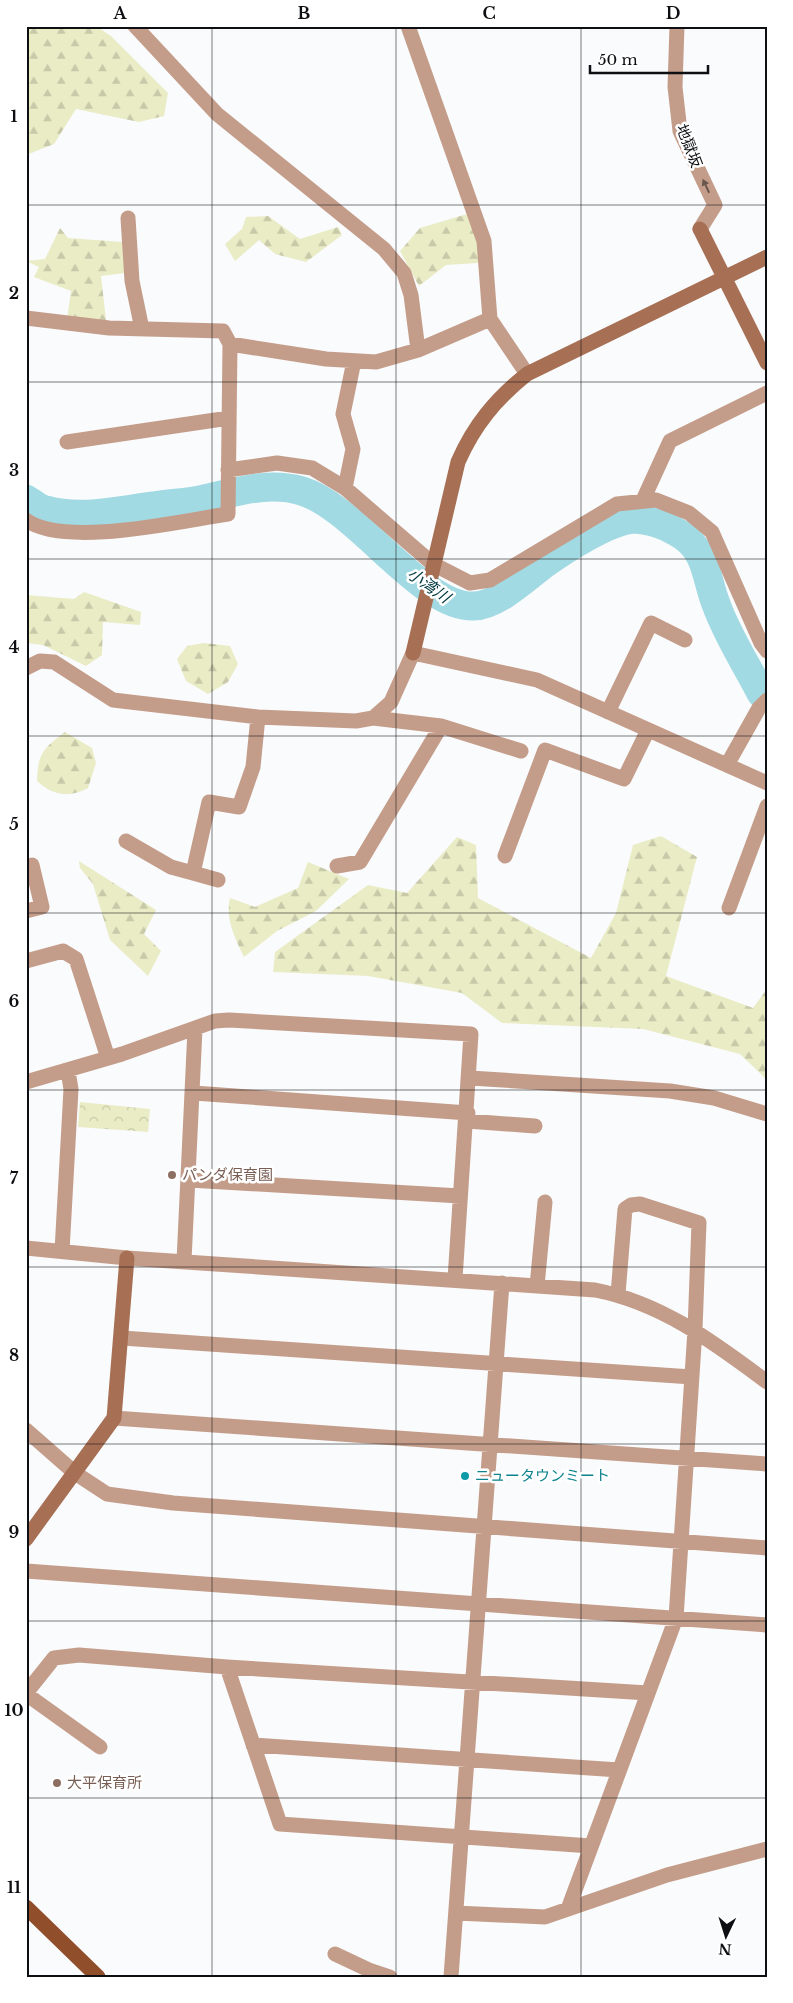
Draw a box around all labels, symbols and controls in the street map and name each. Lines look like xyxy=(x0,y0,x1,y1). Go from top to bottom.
text: A xyxy=(113,3,128,23)
text: B xyxy=(298,3,311,23)
text: C xyxy=(482,3,496,23)
text: D xyxy=(666,3,680,23)
scale bar xyxy=(590,42,708,74)
text: 50 m xyxy=(598,50,638,69)
text: 1 xyxy=(11,106,18,126)
street label: 地獄坂 xyxy=(673,121,706,170)
one-way arrow xyxy=(702,179,710,193)
text: 2 xyxy=(9,283,19,303)
text: 3 xyxy=(9,460,19,480)
water label: 小湾川 xyxy=(404,563,456,608)
text: 4 xyxy=(9,637,19,657)
text: 5 xyxy=(9,814,19,834)
text: 6 xyxy=(9,991,20,1011)
place label: パンダ保育園 xyxy=(182,1165,273,1184)
text: 7 xyxy=(10,1168,19,1188)
marker: パンダ保育園 xyxy=(166,1169,178,1181)
text: 8 xyxy=(9,1345,19,1365)
place label: ニュータウンミート xyxy=(475,1466,610,1485)
marker: ニュータウンミート xyxy=(459,1470,471,1482)
text: 9 xyxy=(9,1522,20,1542)
text: 10 xyxy=(4,1700,24,1720)
place label: 大平保育所 xyxy=(67,1773,142,1792)
marker: 大平保育所 xyxy=(51,1777,63,1789)
text: 11 xyxy=(7,1877,21,1897)
north arrow xyxy=(700,1910,750,1960)
text: N xyxy=(718,1940,732,1958)

